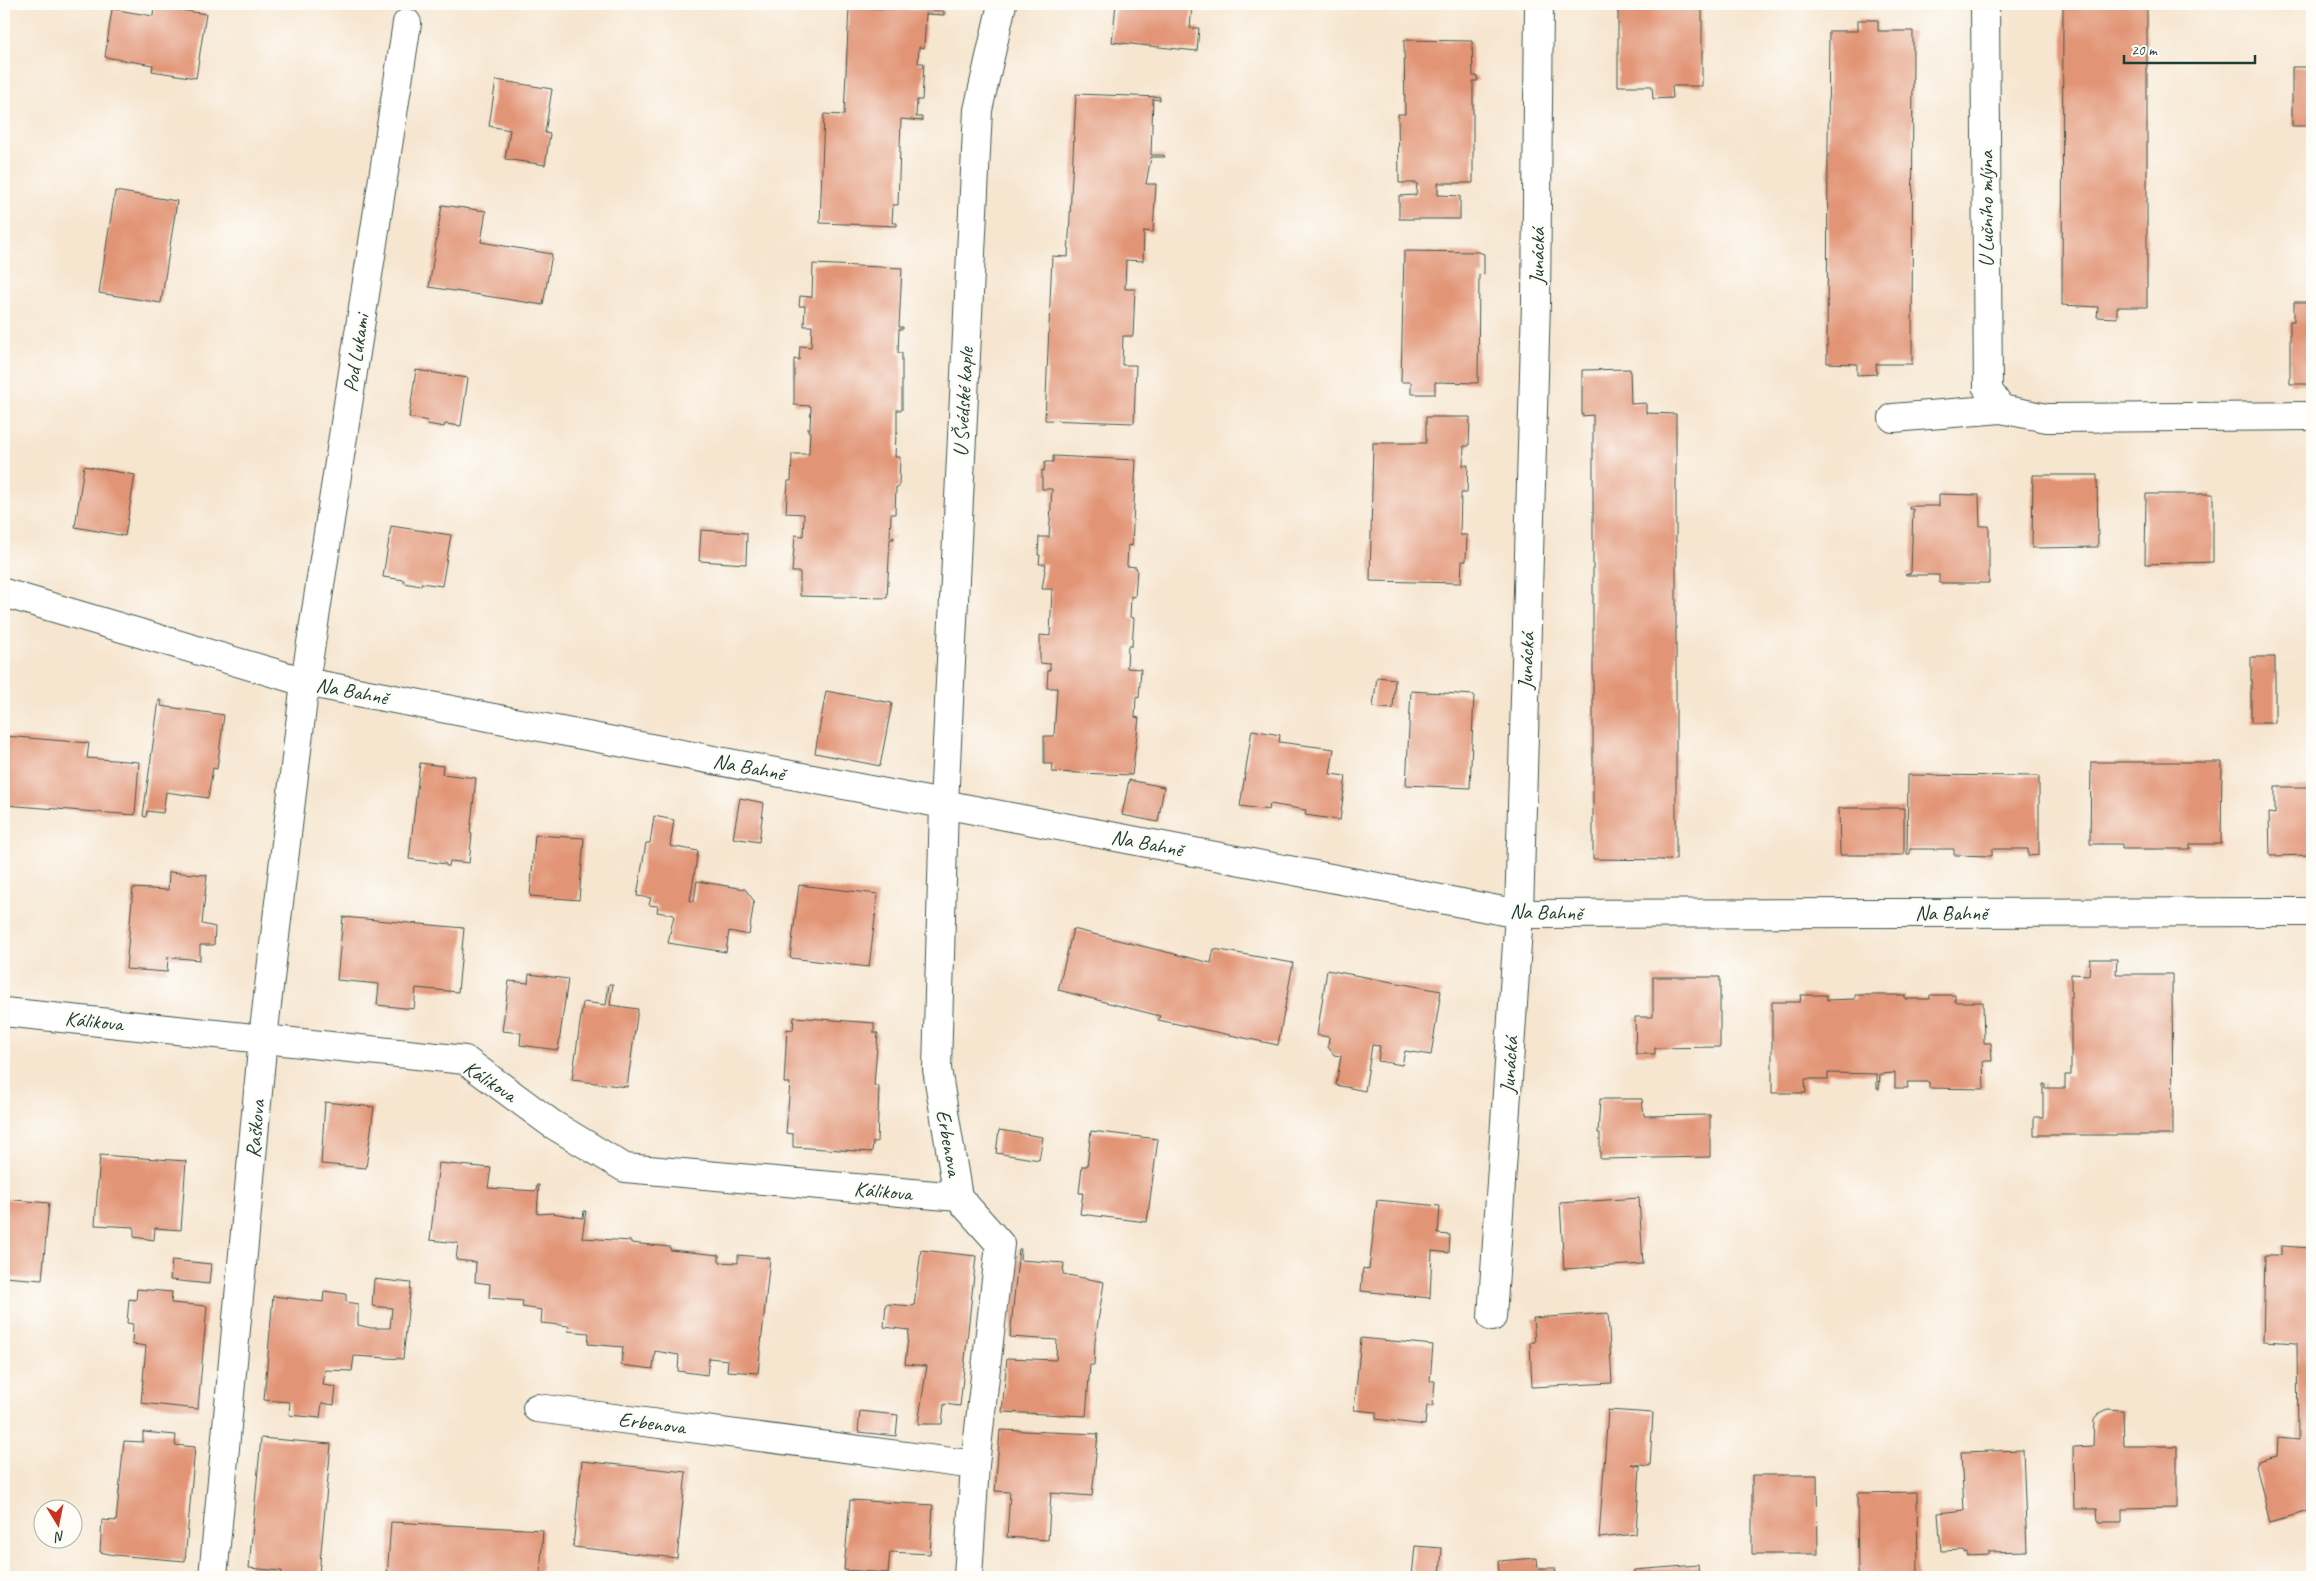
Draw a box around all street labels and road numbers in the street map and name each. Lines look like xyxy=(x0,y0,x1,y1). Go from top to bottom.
street label: U Lučního mlýna xyxy=(1973,149,1999,267)
street label: Junácká xyxy=(1523,226,1551,286)
street label: Pod Lukami xyxy=(337,309,375,394)
street label: U Švédské kaple xyxy=(947,346,979,457)
street label: Junácká xyxy=(1512,630,1540,691)
street label: Na Bahně xyxy=(314,671,393,711)
street label: Na Bahně xyxy=(711,747,790,787)
street label: Na Bahně xyxy=(1109,823,1188,863)
street label: Na Bahně xyxy=(1510,898,1586,926)
street label: Na Bahně xyxy=(1915,900,1990,926)
street label: Kálikova xyxy=(64,1005,126,1037)
street label: Junácká xyxy=(1494,1034,1524,1095)
street label: Kálikova xyxy=(459,1054,523,1109)
street label: Raškova xyxy=(240,1097,271,1159)
street label: Erbenova xyxy=(930,1108,968,1181)
street label: Kálikova xyxy=(853,1176,915,1207)
street label: Erbenova xyxy=(617,1406,689,1440)

